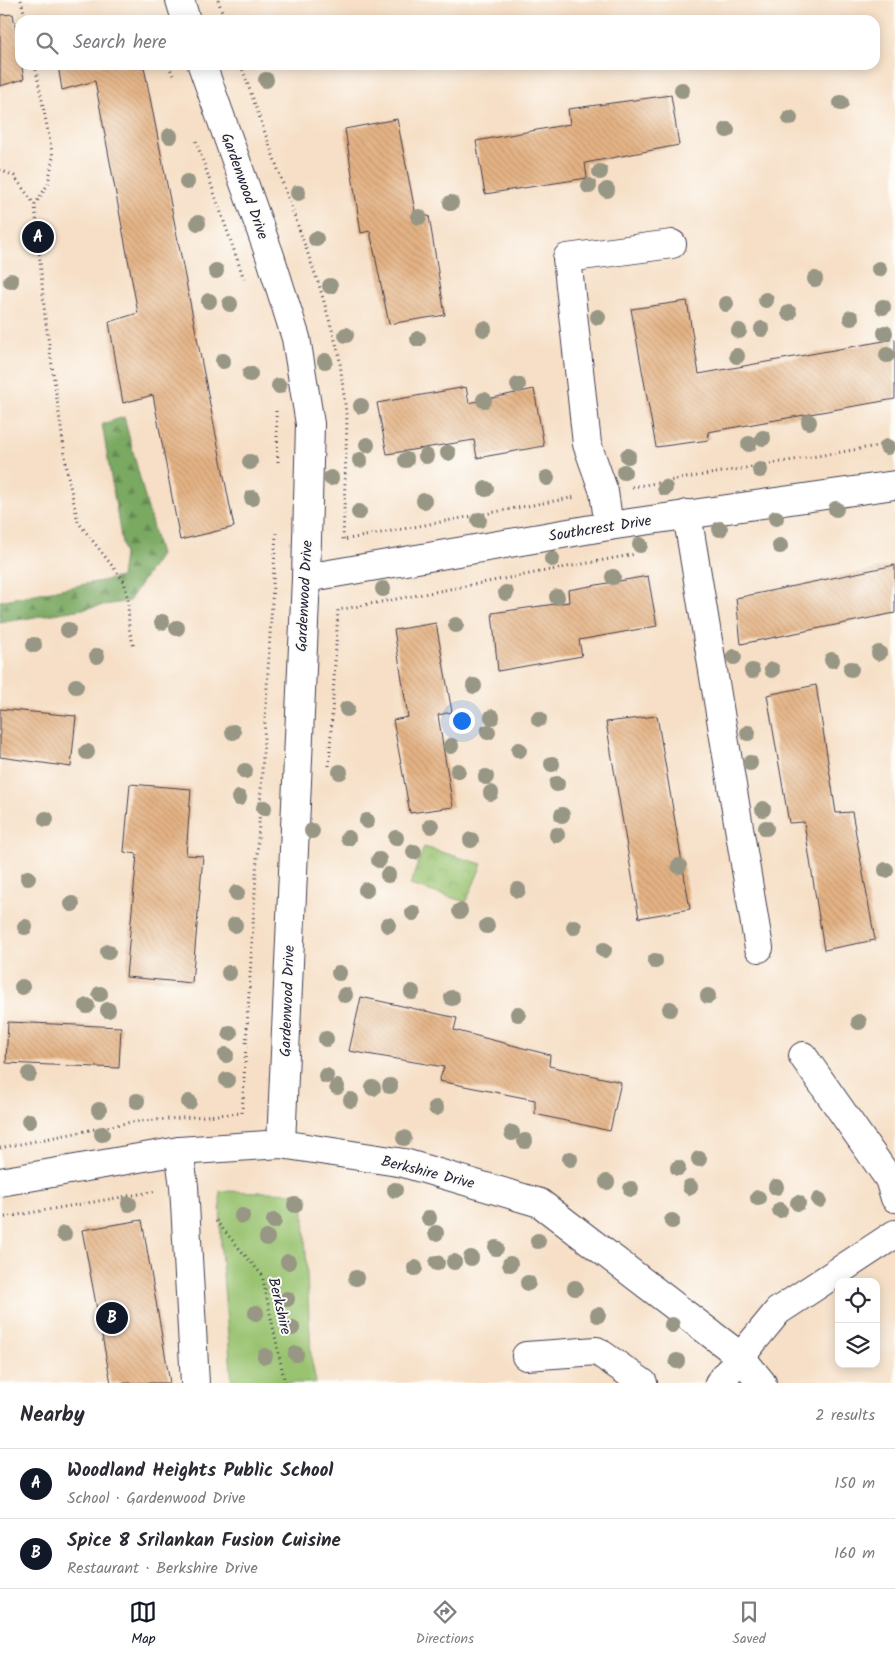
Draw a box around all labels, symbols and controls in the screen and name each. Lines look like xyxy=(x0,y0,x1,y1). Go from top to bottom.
search box xyxy=(15,15,880,70)
text: Search here xyxy=(73,28,167,58)
icon: search xyxy=(33,29,61,57)
street label: Gardenwood Drive xyxy=(214,130,275,243)
pin: A xyxy=(22,218,54,256)
street label: Southcrest Drive xyxy=(547,509,653,549)
street label: Gardenwood Drive xyxy=(290,539,320,653)
your location xyxy=(449,708,475,734)
street label: Gardenwood Drive xyxy=(274,944,302,1057)
street label: Berkshire Drive xyxy=(379,1150,477,1196)
street label: Berkshire xyxy=(261,1275,297,1337)
map controls xyxy=(835,1278,880,1368)
button: locate xyxy=(835,1278,880,1323)
pin: B xyxy=(96,1299,128,1337)
button: layers xyxy=(835,1323,880,1368)
text: Nearby xyxy=(20,1399,85,1432)
text: 2 results xyxy=(815,1403,875,1428)
text: Woodland Heights Public School xyxy=(67,1456,333,1486)
text: A xyxy=(31,1471,41,1496)
text: 150 m xyxy=(834,1471,875,1496)
text: School · Gardenwood Drive xyxy=(67,1486,246,1511)
text: Spice 8 Srilankan Fusion Cuisine xyxy=(67,1526,341,1556)
text: B xyxy=(31,1541,41,1566)
text: 160 m xyxy=(834,1541,875,1566)
text: Restaurant · Berkshire Drive xyxy=(67,1556,258,1581)
tab: Map xyxy=(129,1598,157,1650)
tab: Directions xyxy=(416,1598,474,1650)
tab: Saved xyxy=(732,1598,766,1650)

